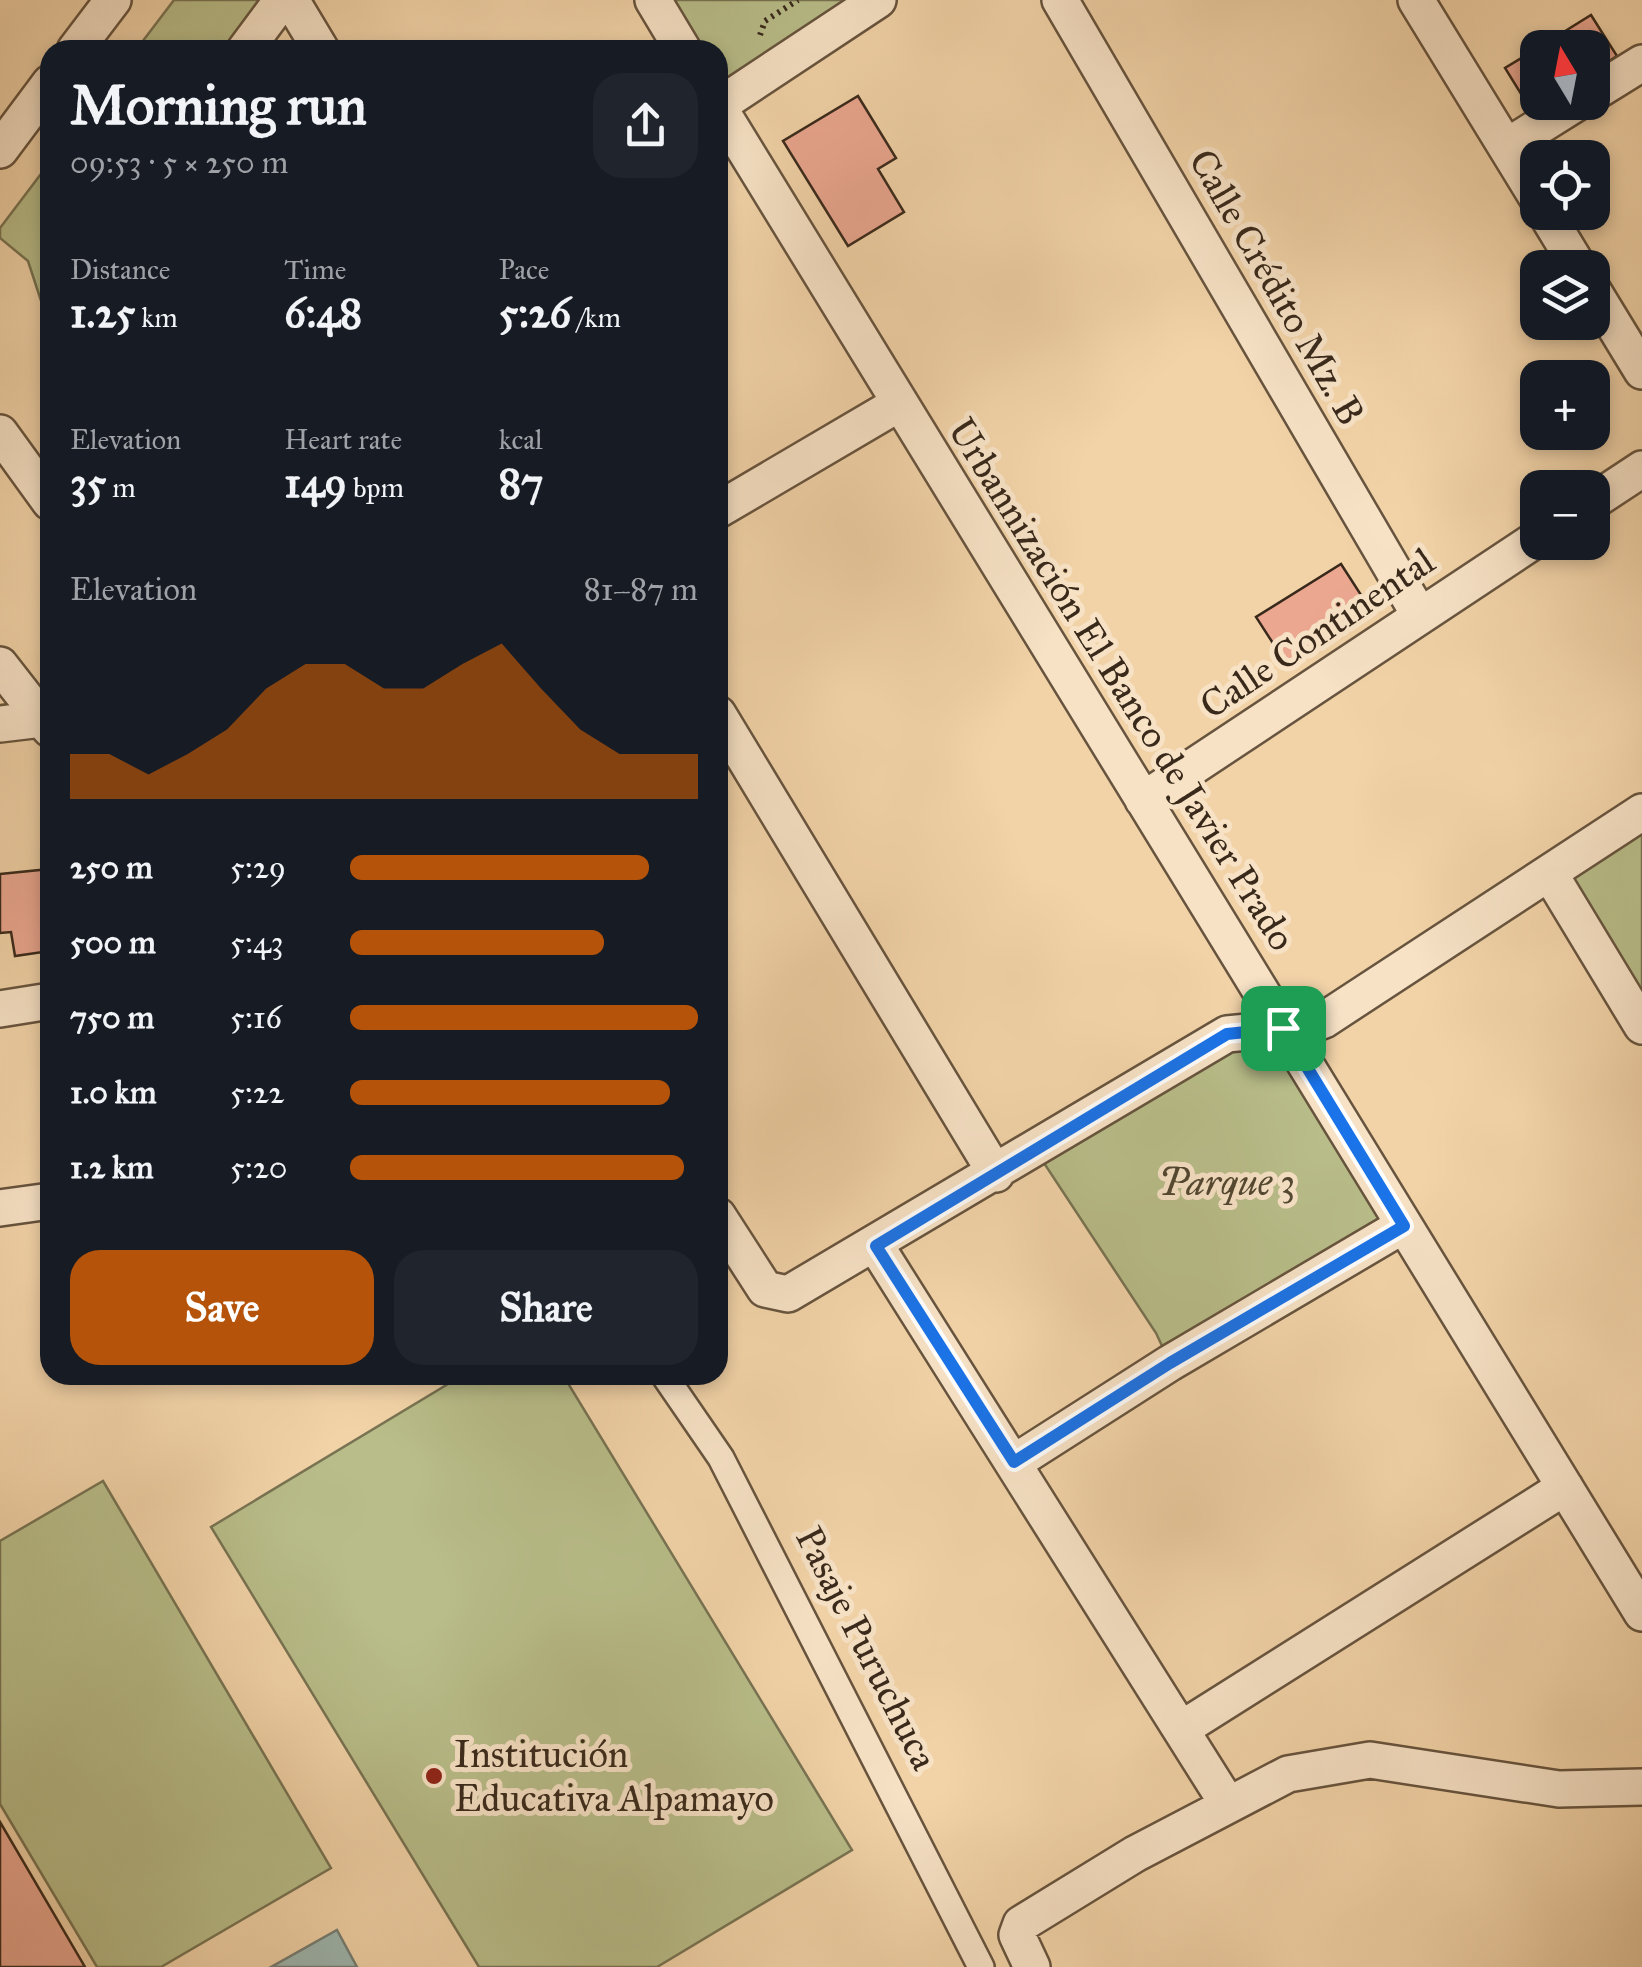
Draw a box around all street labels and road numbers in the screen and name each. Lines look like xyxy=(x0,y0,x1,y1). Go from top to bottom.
street label: Calle Crédito Mz. B xyxy=(1179,141,1375,433)
street label: Urbannización El Banco de Javier Prado xyxy=(938,409,1306,959)
street label: Calle Continental xyxy=(1191,537,1443,728)
street label: Pasaje Puruchuca xyxy=(786,1519,948,1778)

